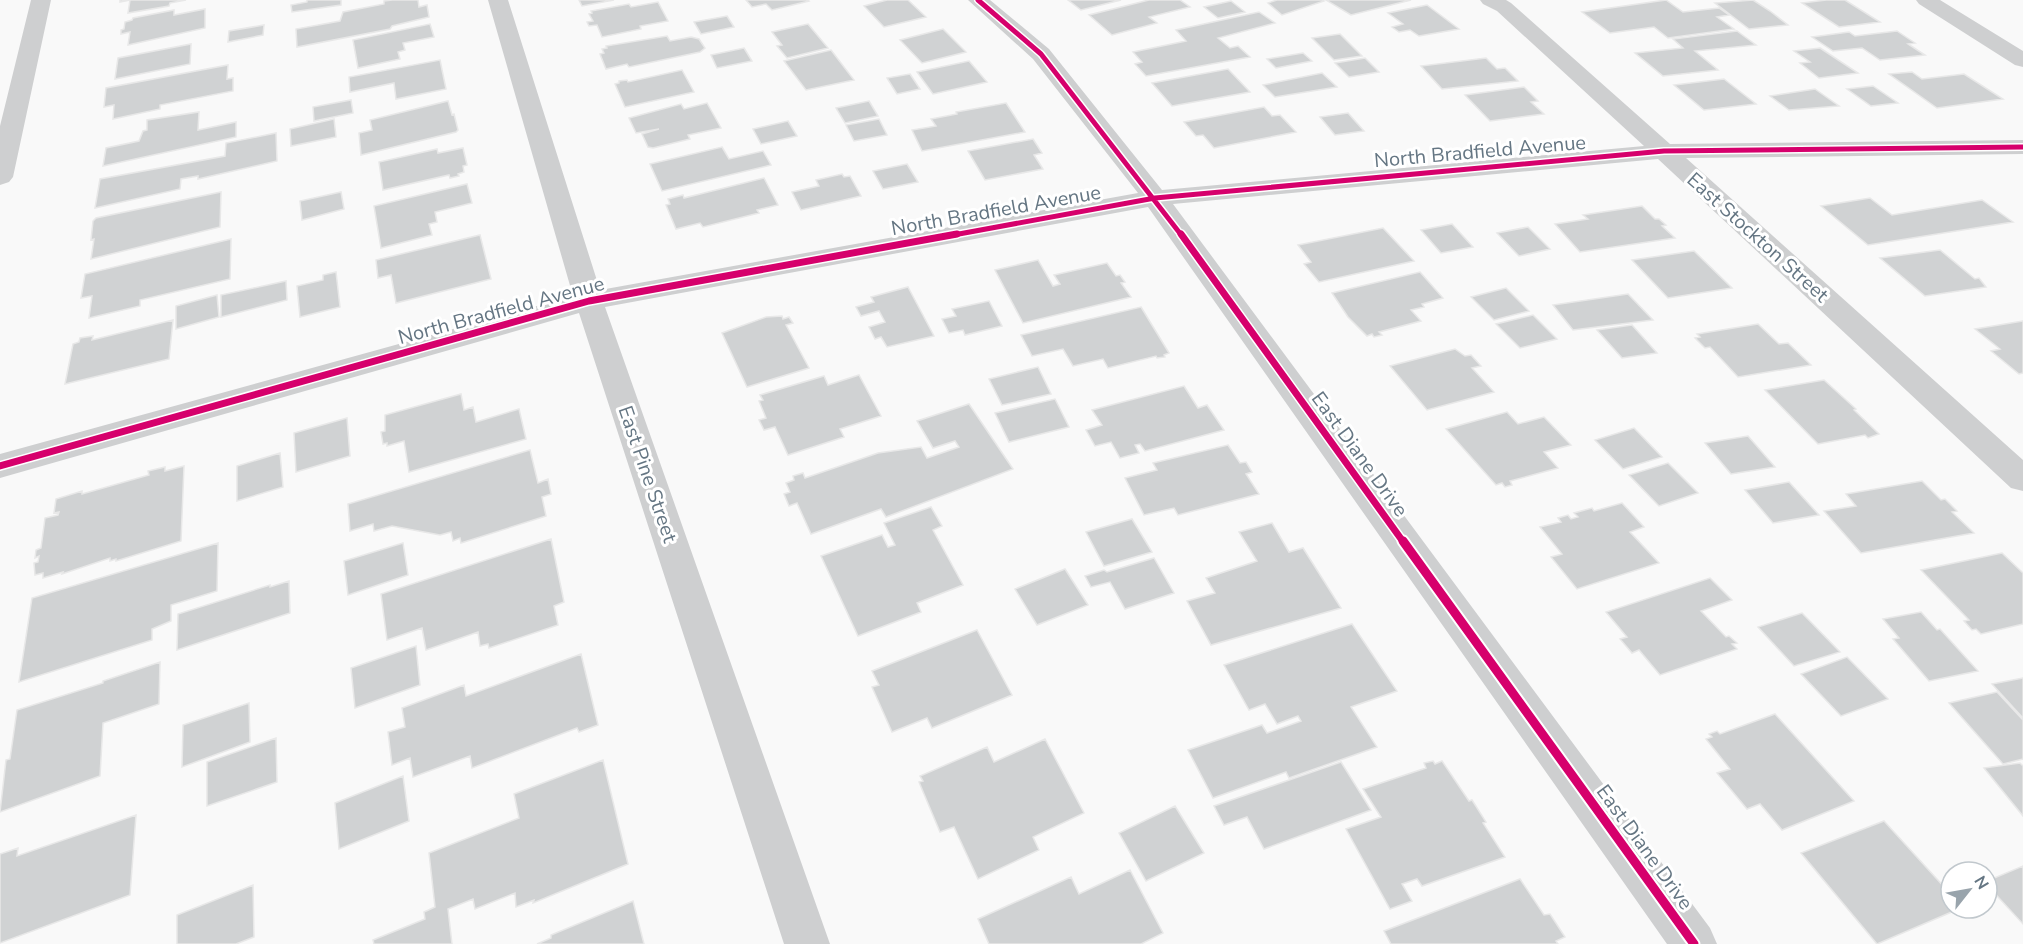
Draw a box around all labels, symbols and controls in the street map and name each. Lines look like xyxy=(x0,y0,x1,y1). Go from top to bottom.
street label: North Bradfield Avenue xyxy=(1373,129,1587,174)
street label: East Stockton Street xyxy=(1681,166,1835,309)
street label: North Bradfield Avenue xyxy=(889,179,1103,242)
street label: North Bradfield Avenue xyxy=(395,270,607,351)
street label: East Diane Drive xyxy=(1305,386,1414,522)
street label: East Pine Street xyxy=(612,402,684,547)
street label: East Diane Drive xyxy=(1590,779,1699,915)
north arrow xyxy=(1939,860,1999,920)
text: N xyxy=(1968,872,1994,894)

